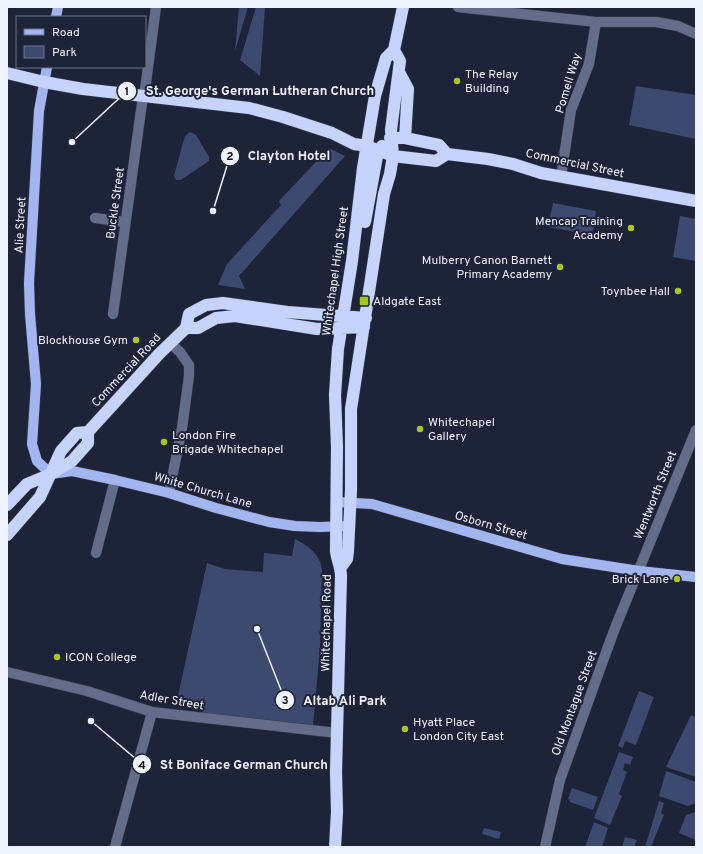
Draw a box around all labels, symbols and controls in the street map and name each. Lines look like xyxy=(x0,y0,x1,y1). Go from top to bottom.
legend xyxy=(16,16,146,68)
text: Road xyxy=(52,25,80,41)
text: Park xyxy=(52,45,77,61)
street label: Pomell Way xyxy=(552,51,586,115)
place label: The Relay Building xyxy=(465,67,518,97)
marker: The Relay Building xyxy=(452,76,462,86)
callout: St. George's German Lutheran Church xyxy=(117,78,382,103)
text: 1 xyxy=(125,84,129,100)
text: St. George's German Lutheran Church xyxy=(146,84,374,100)
callout: Clayton Hotel xyxy=(220,143,339,168)
street label: Commercial Street xyxy=(524,146,626,182)
text: 2 xyxy=(226,149,234,165)
text: Clayton Hotel xyxy=(248,149,330,165)
street label: Buckle Street xyxy=(103,166,129,240)
street label: Alie Street xyxy=(12,196,30,254)
street label: Whitechapel High Street xyxy=(319,205,353,337)
place label: Mencap Training Academy xyxy=(535,214,623,244)
marker: Mencap Training Academy xyxy=(626,223,636,233)
place label: Mulberry Canon Barnett Primary Academy xyxy=(422,253,552,283)
marker: Mulberry Canon Barnett Primary Academy xyxy=(555,262,565,272)
place label: Toynbee Hall xyxy=(601,284,670,300)
marker: Toynbee Hall xyxy=(673,286,683,296)
place label: Aldgate East xyxy=(373,294,441,310)
marker: Aldgate East xyxy=(358,295,370,307)
street label: Commercial Road xyxy=(88,330,165,411)
place label: Blockhouse Gym xyxy=(38,333,128,349)
marker: Blockhouse Gym xyxy=(131,335,141,345)
place label: Whitechapel Gallery xyxy=(428,415,495,445)
marker: Whitechapel Gallery xyxy=(415,424,425,434)
place label: London Fire Brigade Whitechapel xyxy=(172,428,283,458)
marker: London Fire Brigade Whitechapel xyxy=(159,437,169,447)
street label: Wentworth Street xyxy=(631,449,681,542)
street label: White Church Lane xyxy=(152,469,254,513)
street label: Osborn Street xyxy=(453,508,529,544)
place label: Brick Lane xyxy=(612,572,669,588)
street label: Whitechapel Road xyxy=(318,574,336,672)
marker: Brick Lane xyxy=(672,574,682,584)
street label: Old Montague Street xyxy=(548,648,601,758)
place label: ICON College xyxy=(65,650,137,666)
marker: ICON College xyxy=(52,652,62,662)
street label: Adler Street xyxy=(138,687,205,715)
callout: Altab Ali Park xyxy=(275,687,395,712)
text: 3 xyxy=(281,693,289,709)
text: Altab Ali Park xyxy=(303,694,387,710)
place label: Hyatt Place London City East xyxy=(413,715,504,745)
marker: Hyatt Place London City East xyxy=(400,724,410,734)
callout: St Boniface German Church xyxy=(132,752,336,777)
text: 4 xyxy=(138,758,146,774)
text: St Boniface German Church xyxy=(160,758,328,774)

